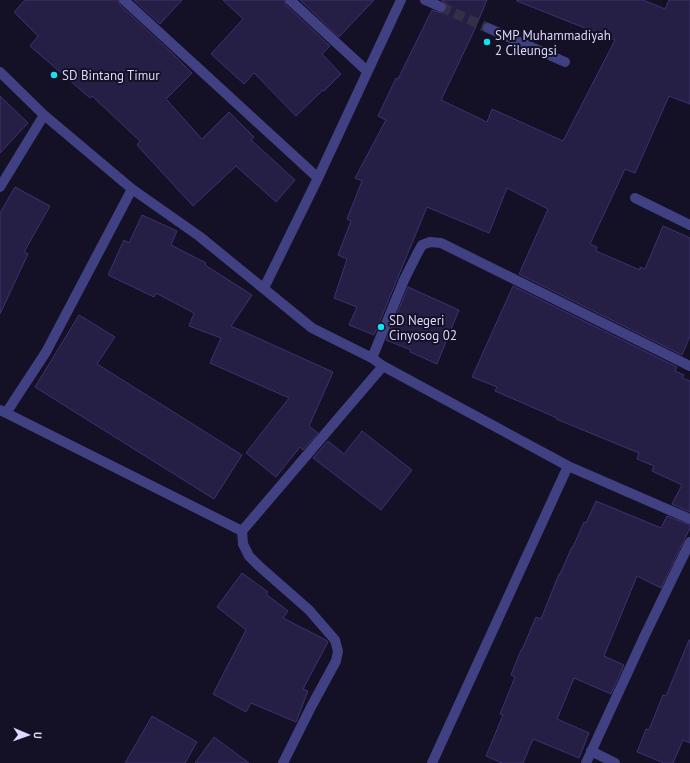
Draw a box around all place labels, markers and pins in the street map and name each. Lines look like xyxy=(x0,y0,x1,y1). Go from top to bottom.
place label: SMP Muhammadiyah 2 Cileungsi xyxy=(495,27,611,59)
marker: SMP Muhammadiyah 2 Cileungsi xyxy=(482,37,492,47)
place label: SD Bintang Timur xyxy=(62,67,160,84)
marker: SD Bintang Timur xyxy=(49,70,59,80)
place label: SD Negeri Cinyosog 02 xyxy=(389,312,457,344)
marker: SD Negeri Cinyosog 02 xyxy=(376,322,386,332)

